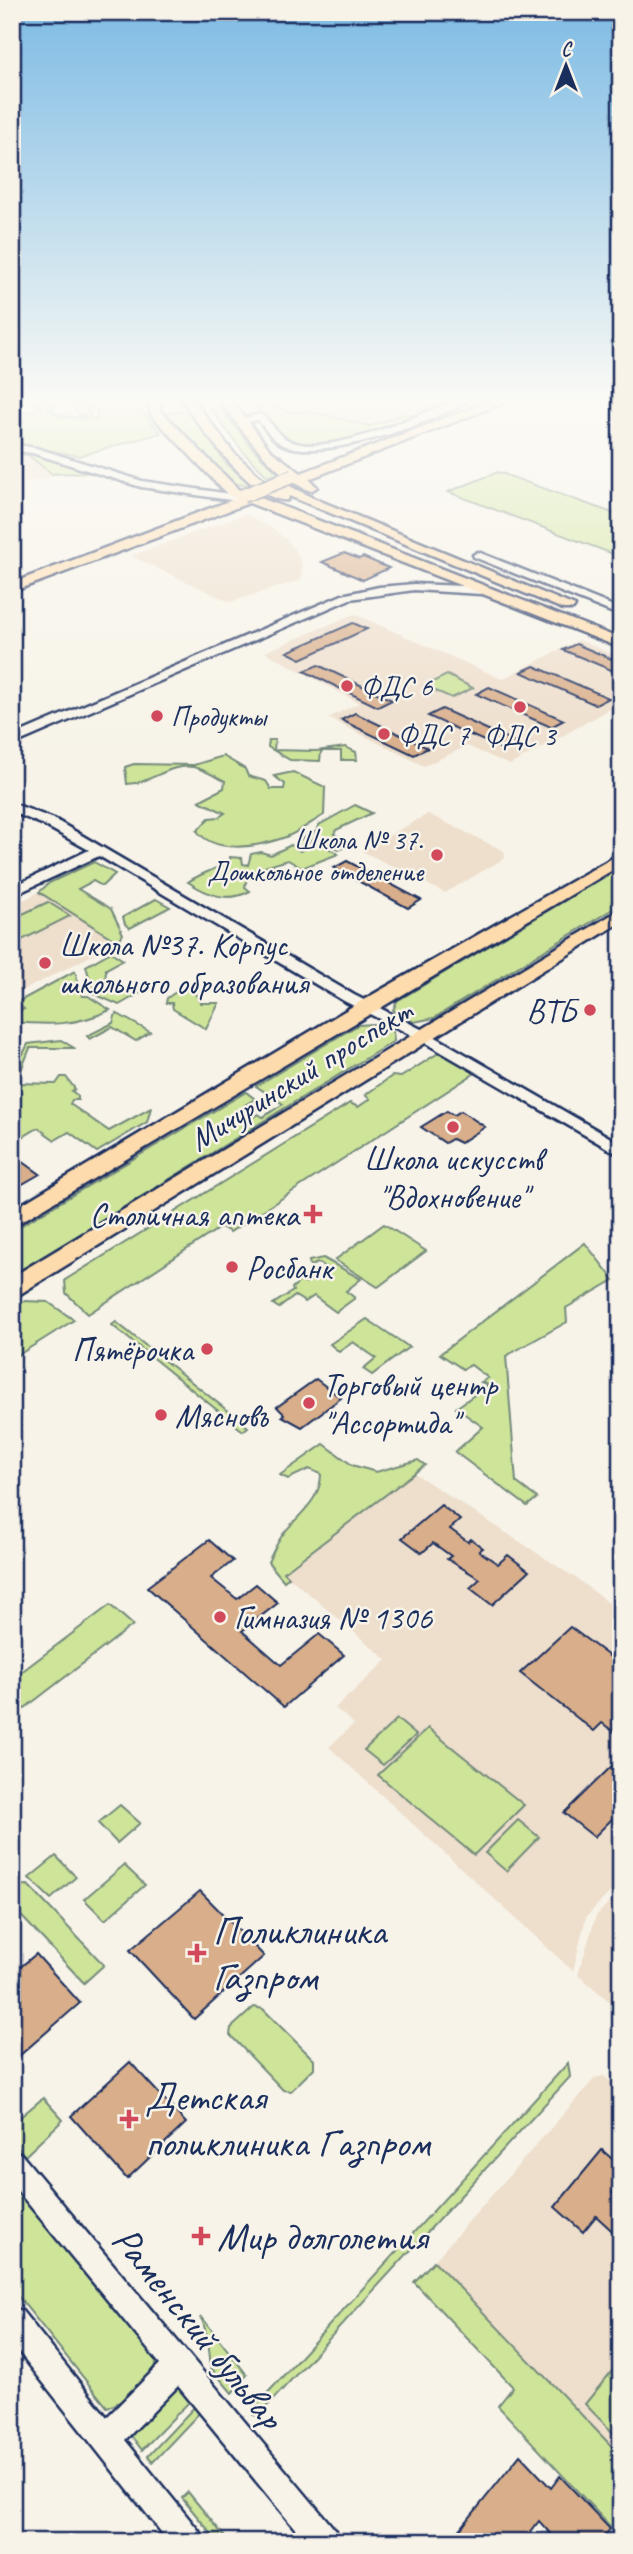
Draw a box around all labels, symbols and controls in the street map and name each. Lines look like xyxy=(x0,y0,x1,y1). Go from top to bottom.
north arrow xyxy=(532,32,602,102)
text: С xyxy=(561,38,573,62)
place label: ФДС 6 xyxy=(361,669,434,704)
marker: ФДС 6 xyxy=(339,678,355,694)
place label: Продукты xyxy=(171,699,268,734)
marker: ФДС 3 xyxy=(512,699,528,715)
marker: Продукты xyxy=(149,708,165,724)
place label: ФДС 7 xyxy=(398,717,471,752)
place label: ФДС 3 xyxy=(484,718,558,753)
marker: ФДС 7 xyxy=(376,726,392,742)
place label: Школа № 37. Дошкольное отделение xyxy=(207,822,425,889)
marker: Школа № 37. Дошкольное отделение xyxy=(429,847,445,863)
place label: Школа №37. Корпус школьного образования xyxy=(59,924,311,1004)
marker: Школа №37. Корпус школьного образования xyxy=(37,955,53,971)
street label: Мичуринский проспект xyxy=(181,988,421,1160)
place label: ВТБ xyxy=(527,990,581,1032)
marker: ВТБ xyxy=(582,1002,598,1018)
marker: Школа искусств "Вдохновение" xyxy=(445,1119,461,1135)
place label: Школа искусств "Вдохновение" xyxy=(364,1138,548,1218)
place label: Столичная аптека xyxy=(90,1194,302,1236)
marker: Столичная аптека xyxy=(305,1206,321,1222)
place label: Росбанк xyxy=(246,1247,335,1289)
marker: Росбанк xyxy=(224,1259,240,1275)
place label: Пятёрочка xyxy=(72,1329,195,1371)
marker: Пятёрочка xyxy=(199,1341,215,1357)
place label: Торговый центр "Ассортида" xyxy=(323,1364,499,1444)
place label: Мясновъ xyxy=(175,1395,269,1437)
marker: Торговый центр "Ассортида" xyxy=(301,1395,317,1411)
marker: Мясновъ xyxy=(153,1407,169,1423)
place label: Гимназия № 1306 xyxy=(234,1597,433,1639)
marker: Гимназия № 1306 xyxy=(212,1609,228,1625)
place label: Поликлиника Газпром xyxy=(213,1906,389,2002)
marker: Поликлиника Газпром xyxy=(187,1943,207,1963)
place label: Детская поликлиника Газпром xyxy=(145,2072,432,2168)
marker: Детская поликлиника Газпром xyxy=(119,2109,139,2129)
place label: Мир долголетия xyxy=(217,2212,430,2262)
street label: Раменский бульвар xyxy=(101,2216,297,2441)
marker: Мир долголетия xyxy=(191,2226,211,2246)

